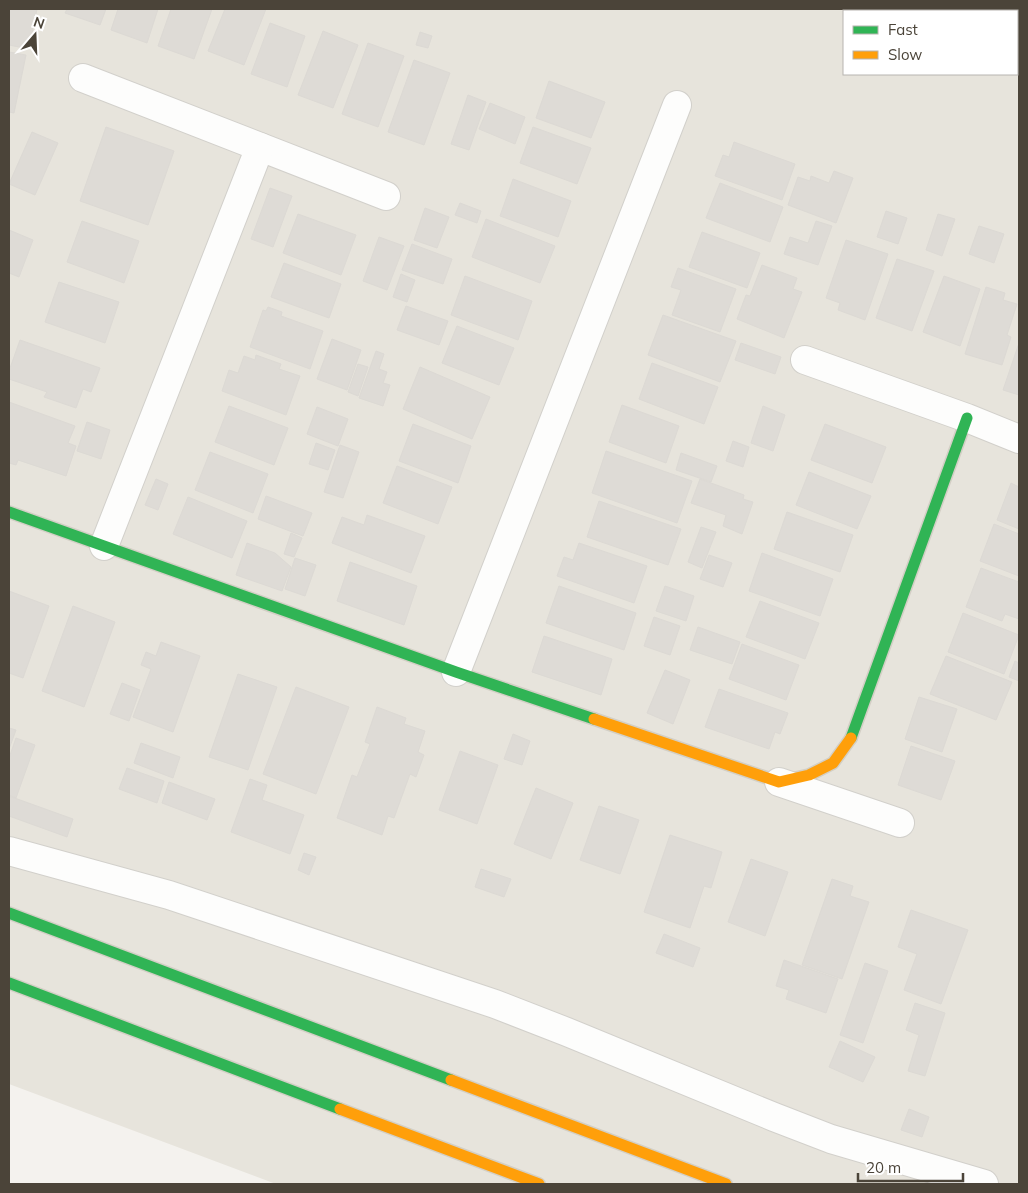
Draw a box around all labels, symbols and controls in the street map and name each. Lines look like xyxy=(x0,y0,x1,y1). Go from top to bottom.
north arrow xyxy=(10,10,60,60)
legend xyxy=(843,10,1018,75)
text: N xyxy=(31,12,47,33)
text: Fast xyxy=(888,20,918,39)
text: Slow xyxy=(888,45,922,64)
scale bar xyxy=(858,1150,963,1182)
text: 20 m xyxy=(866,1158,901,1177)

